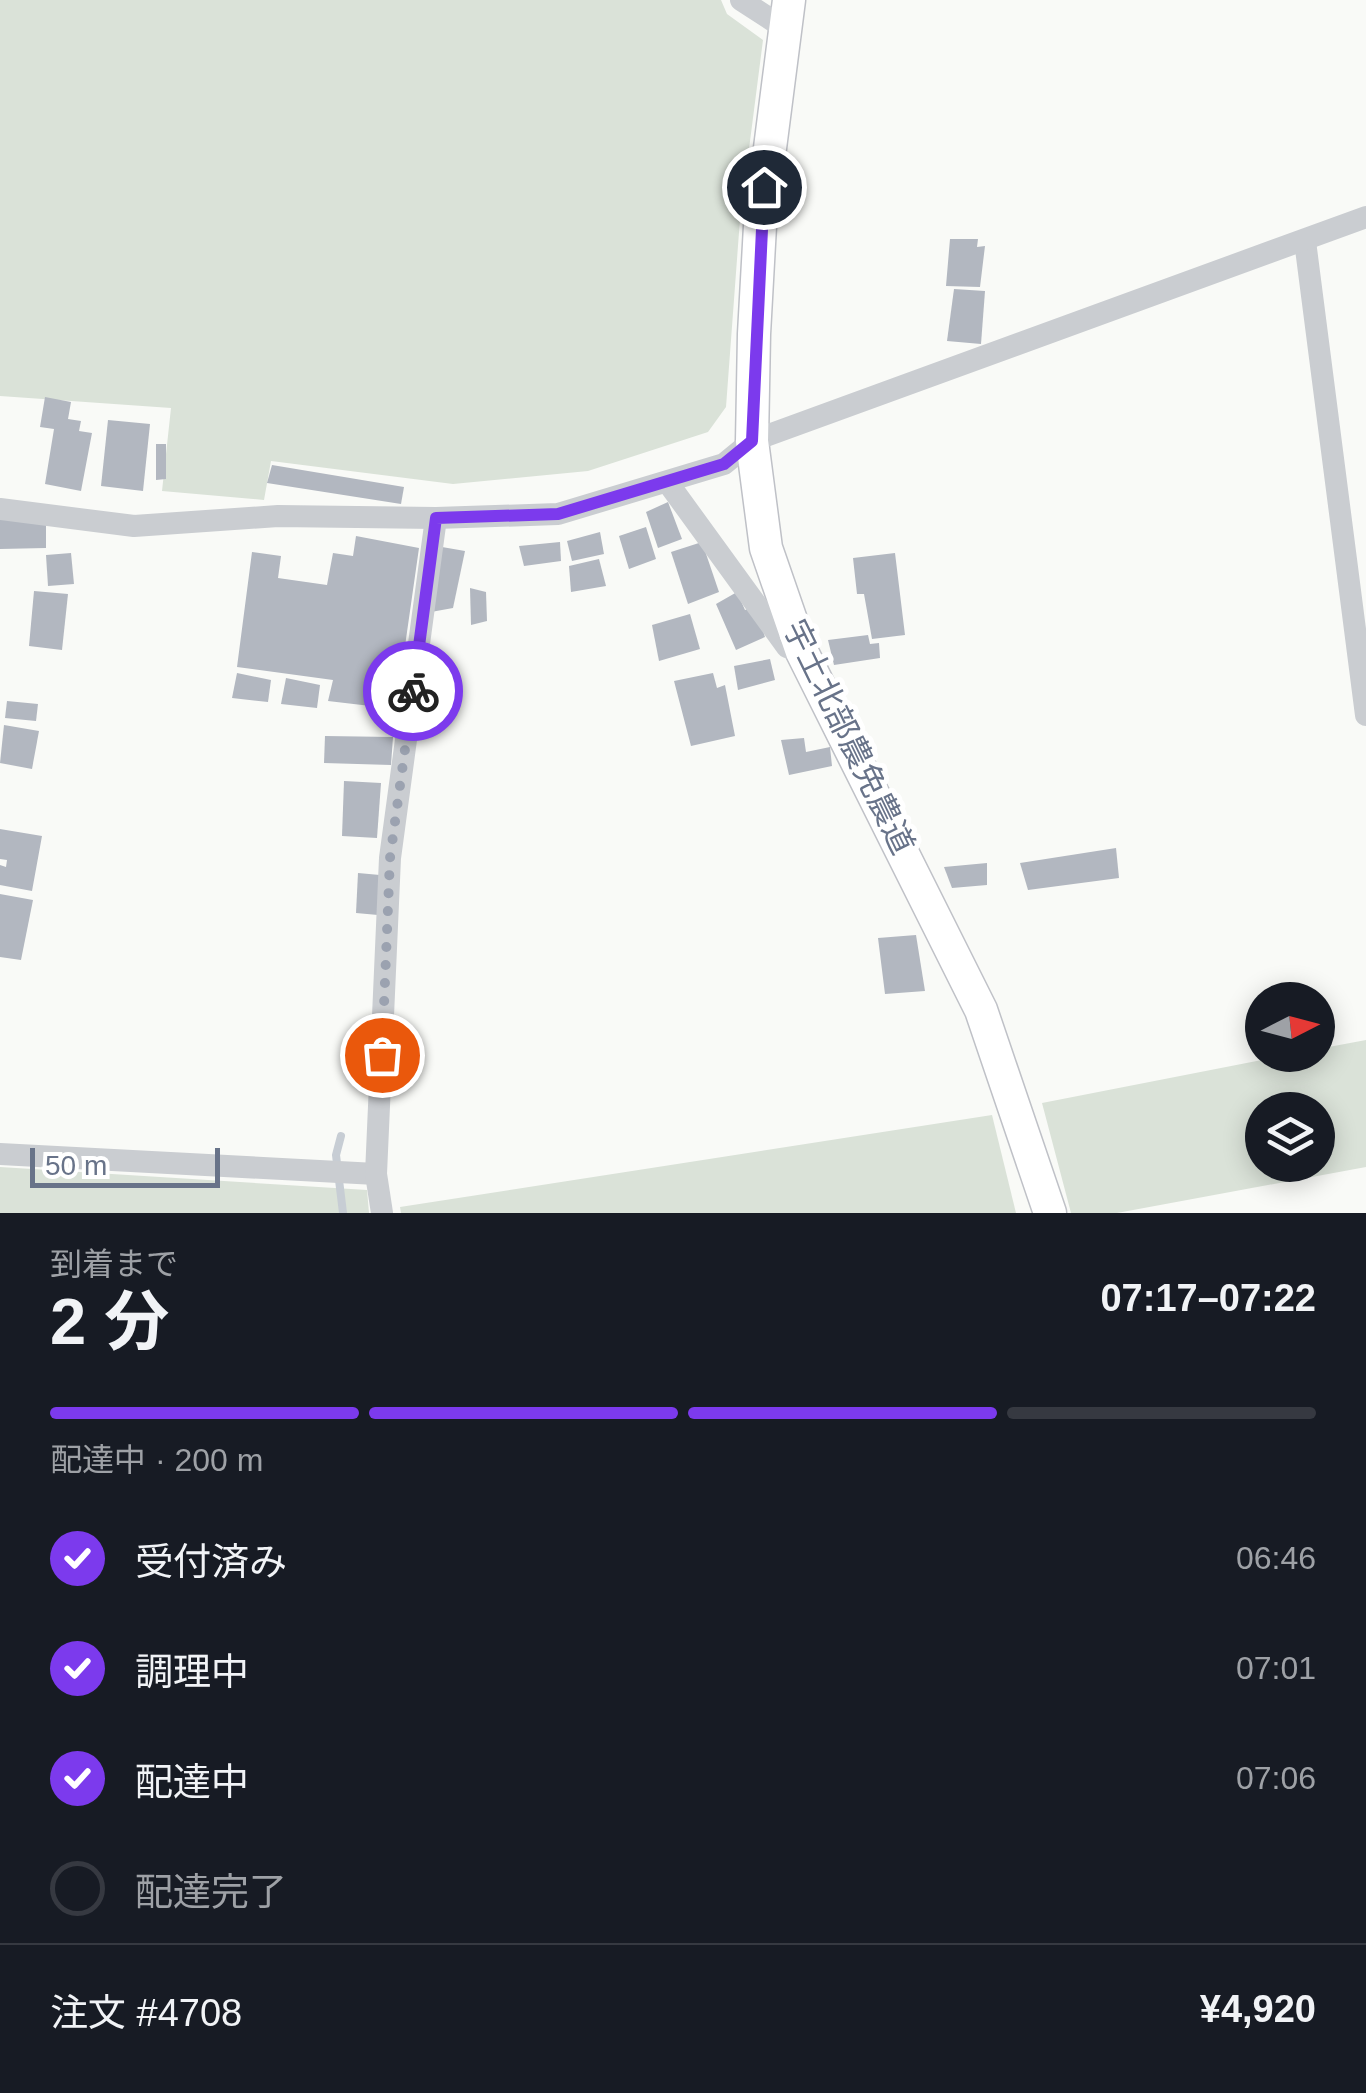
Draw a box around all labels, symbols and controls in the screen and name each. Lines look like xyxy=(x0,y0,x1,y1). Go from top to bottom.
pin xyxy=(722,145,807,230)
icon: home xyxy=(737,160,792,215)
street label: 宇土北部農免農道 xyxy=(777,614,921,860)
courier xyxy=(363,641,463,741)
icon: bike xyxy=(386,664,441,719)
north arrow xyxy=(1245,982,1335,1072)
map controls xyxy=(1245,982,1335,1182)
pin xyxy=(340,1013,425,1098)
icon: bag xyxy=(355,1028,410,1083)
button: layers xyxy=(1245,1092,1335,1182)
scale bar xyxy=(30,1143,220,1188)
text: 50 m xyxy=(45,1150,107,1181)
text: 到着まで xyxy=(50,1246,178,1282)
text: 07:17–07:22 xyxy=(1100,1277,1316,1319)
text: 2 分 xyxy=(50,1285,169,1358)
text: 配達中 · 200 m xyxy=(50,1442,263,1478)
icon: check xyxy=(50,1531,105,1586)
text: 06:46 xyxy=(1236,1540,1316,1576)
text: 受付済み xyxy=(135,1541,287,1583)
icon: check xyxy=(50,1641,105,1696)
text: 07:01 xyxy=(1236,1650,1316,1686)
text: 調理中 xyxy=(135,1651,249,1693)
icon: check xyxy=(50,1751,105,1806)
text: 07:06 xyxy=(1236,1760,1316,1796)
text: 配達中 xyxy=(135,1761,249,1803)
text: 配達完了 xyxy=(135,1871,287,1913)
text: ¥4,920 xyxy=(1200,1988,1316,2030)
text: 注文 #4708 xyxy=(50,1992,242,2034)

